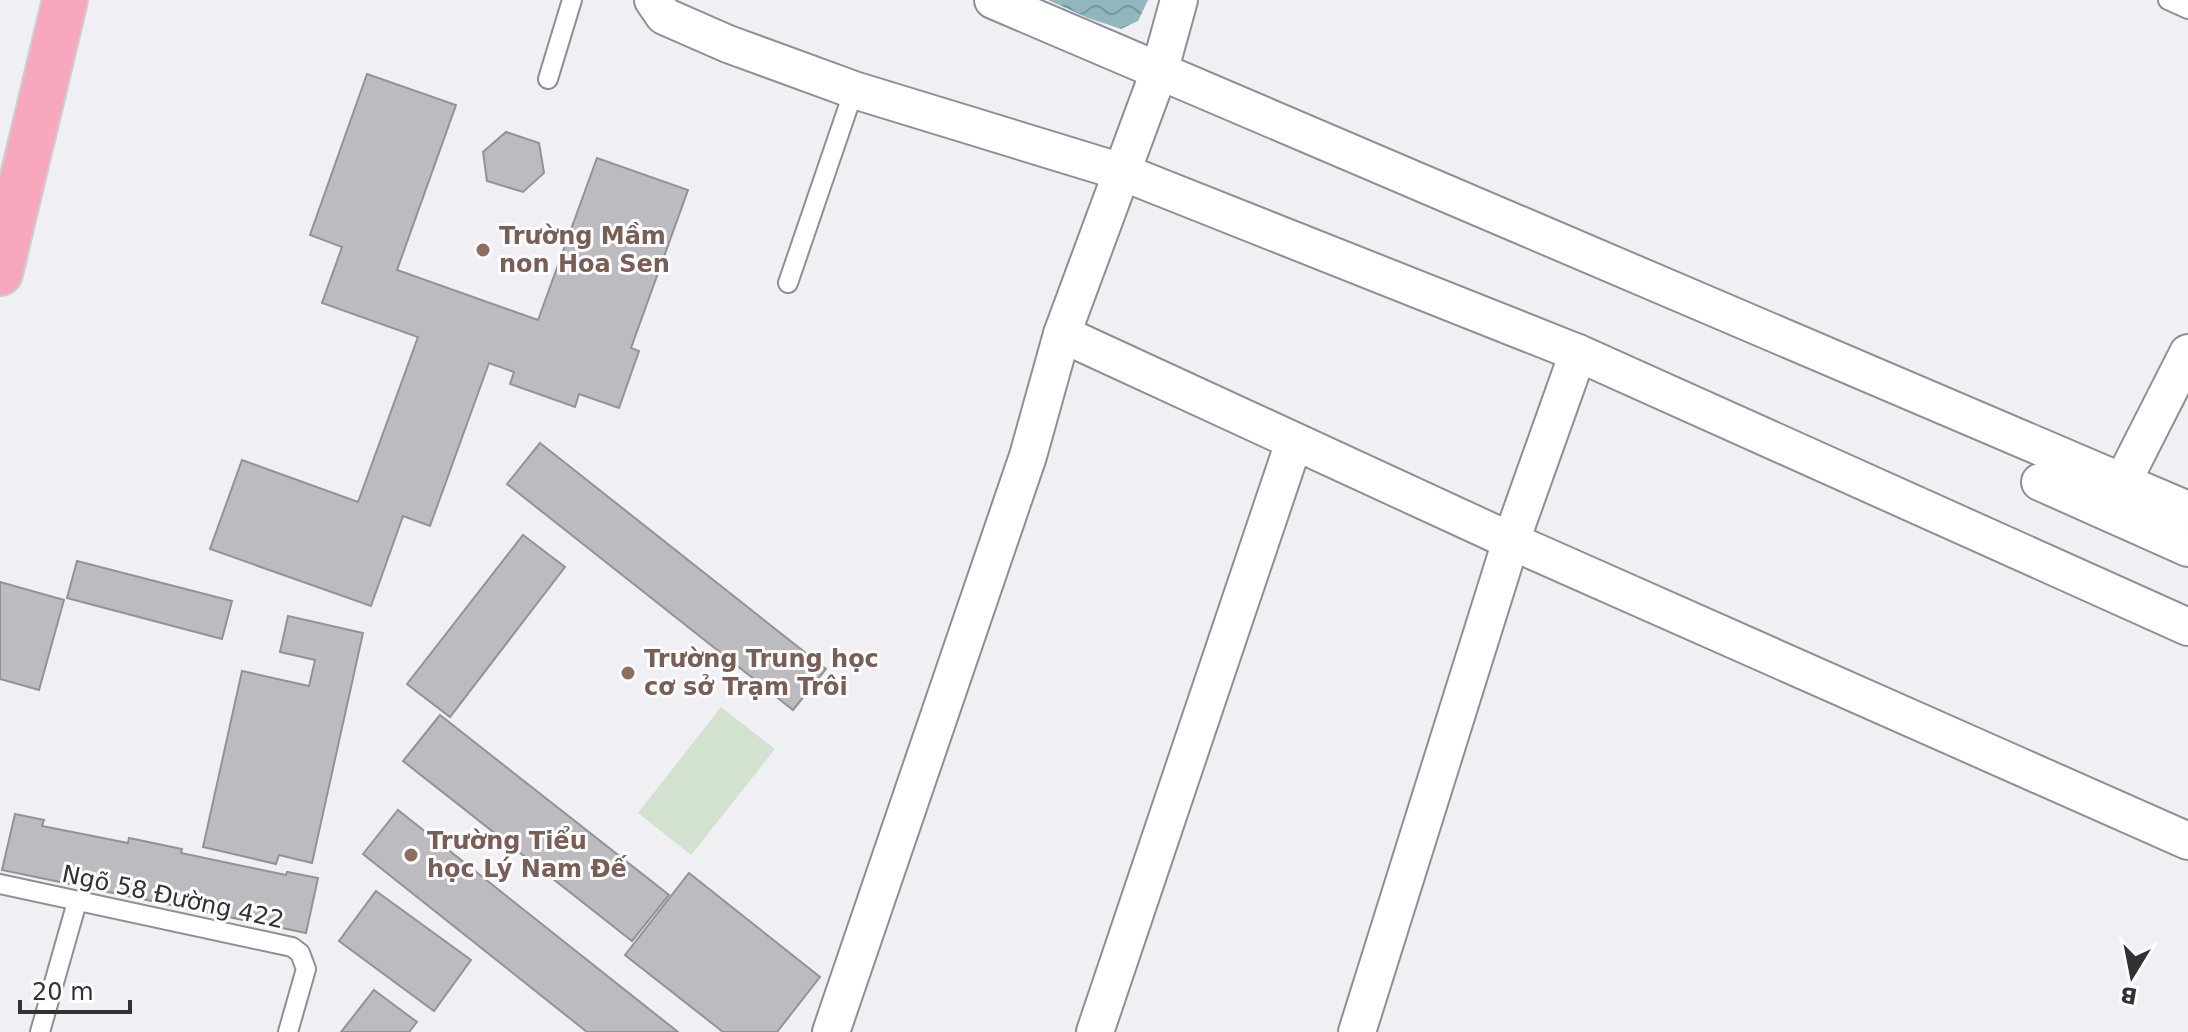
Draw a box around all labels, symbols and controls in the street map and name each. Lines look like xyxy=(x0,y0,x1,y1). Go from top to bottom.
place label: Trường Mầm non Hoa Sen xyxy=(499,222,670,278)
marker: Trường Mầm non Hoa Sen xyxy=(474,241,492,259)
place label: Trường Trung học cơ sở Trạm Trôi xyxy=(644,645,879,701)
marker: Trường Trung học cơ sở Trạm Trôi xyxy=(619,664,637,682)
place label: Trường Tiểu học Lý Nam Đế xyxy=(427,825,628,883)
marker: Trường Tiểu học Lý Nam Đế xyxy=(402,846,420,864)
street label: Ngõ 58 Đường 422 xyxy=(60,860,286,934)
north arrow xyxy=(2092,936,2172,1016)
scale bar xyxy=(20,964,130,1014)
text: 20 m xyxy=(32,978,94,1006)
text: B xyxy=(2118,981,2139,1009)

